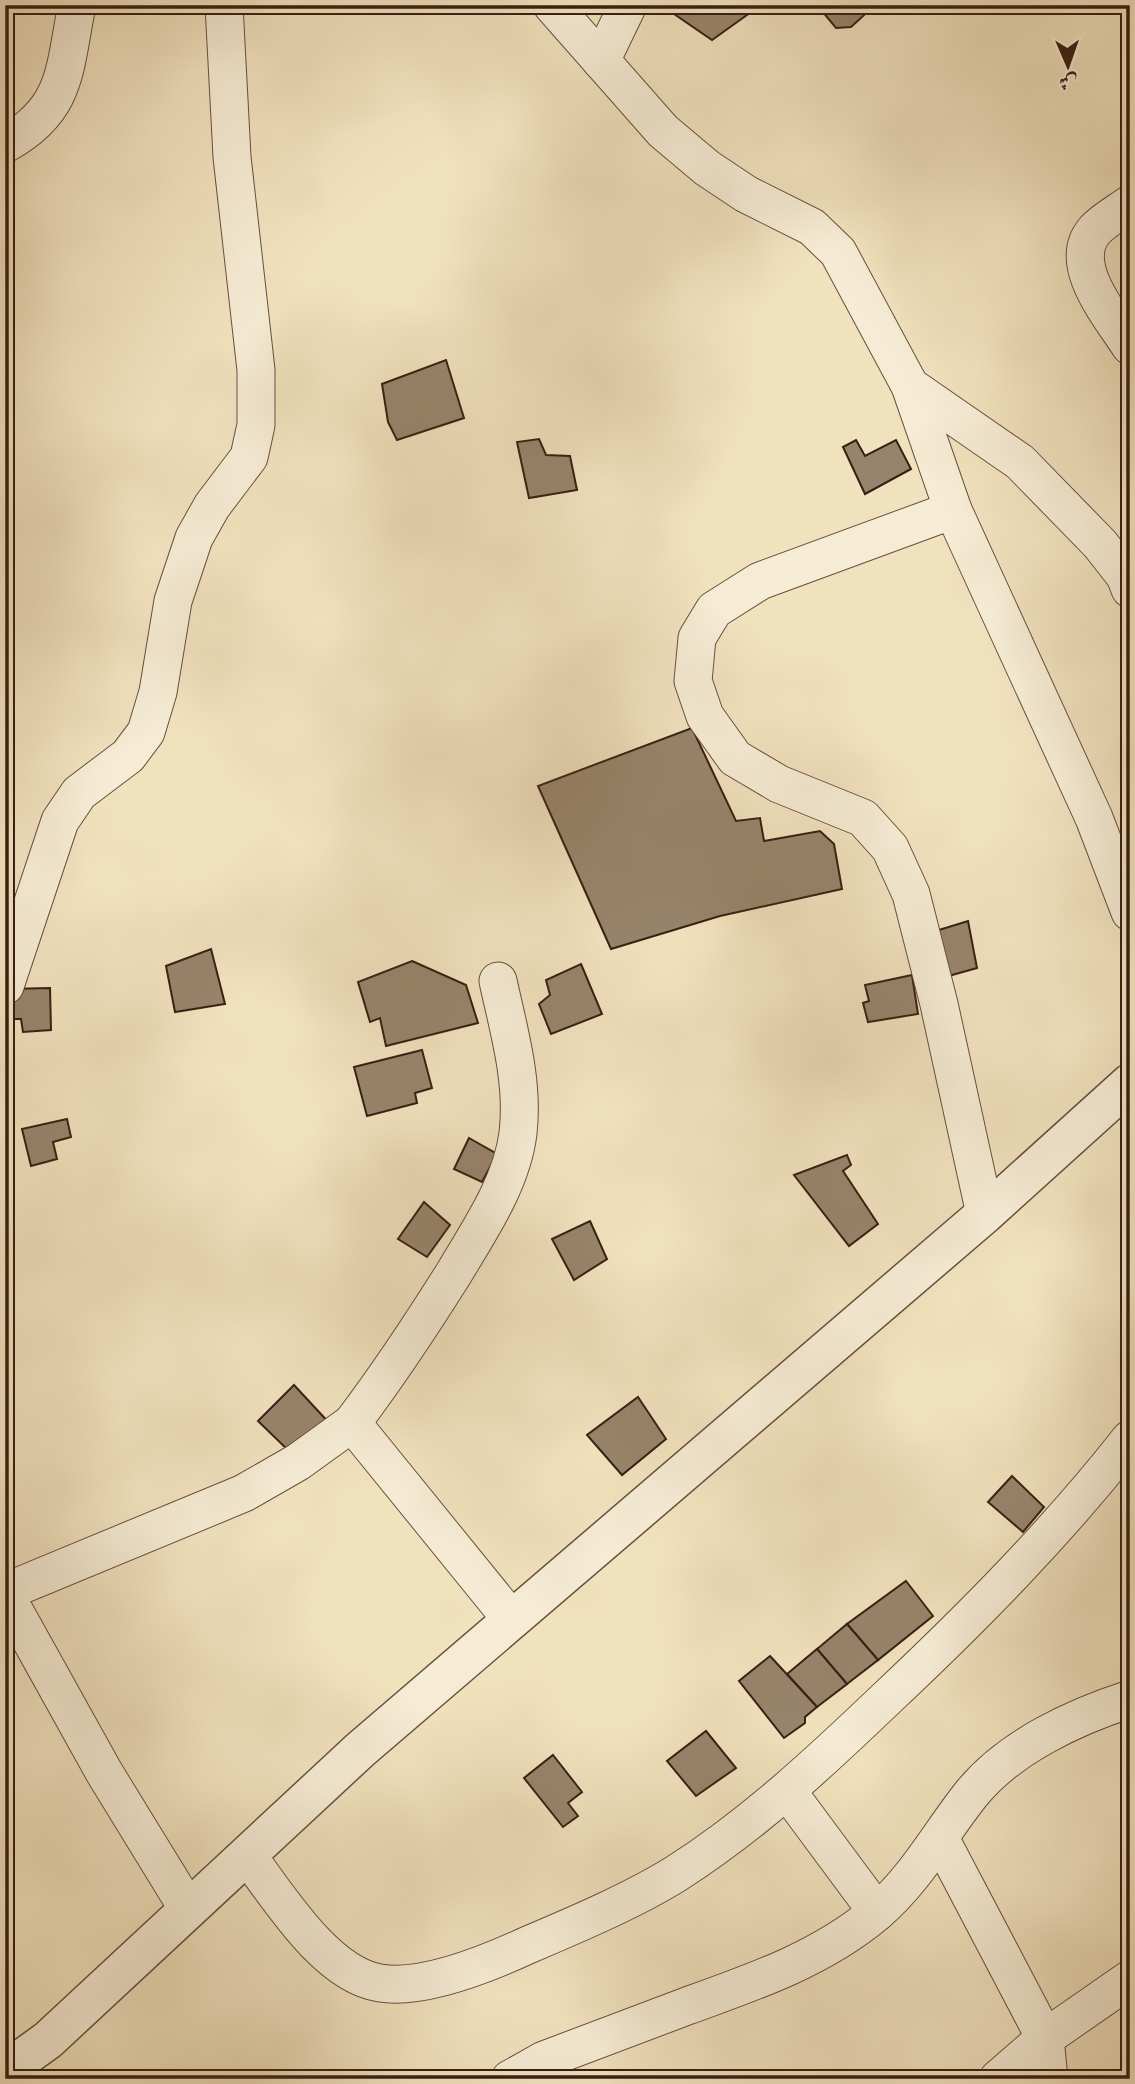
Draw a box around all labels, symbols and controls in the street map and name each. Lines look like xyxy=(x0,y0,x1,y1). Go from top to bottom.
north arrow xyxy=(1034,32,1104,102)
text: ش xyxy=(1059,70,1078,95)

